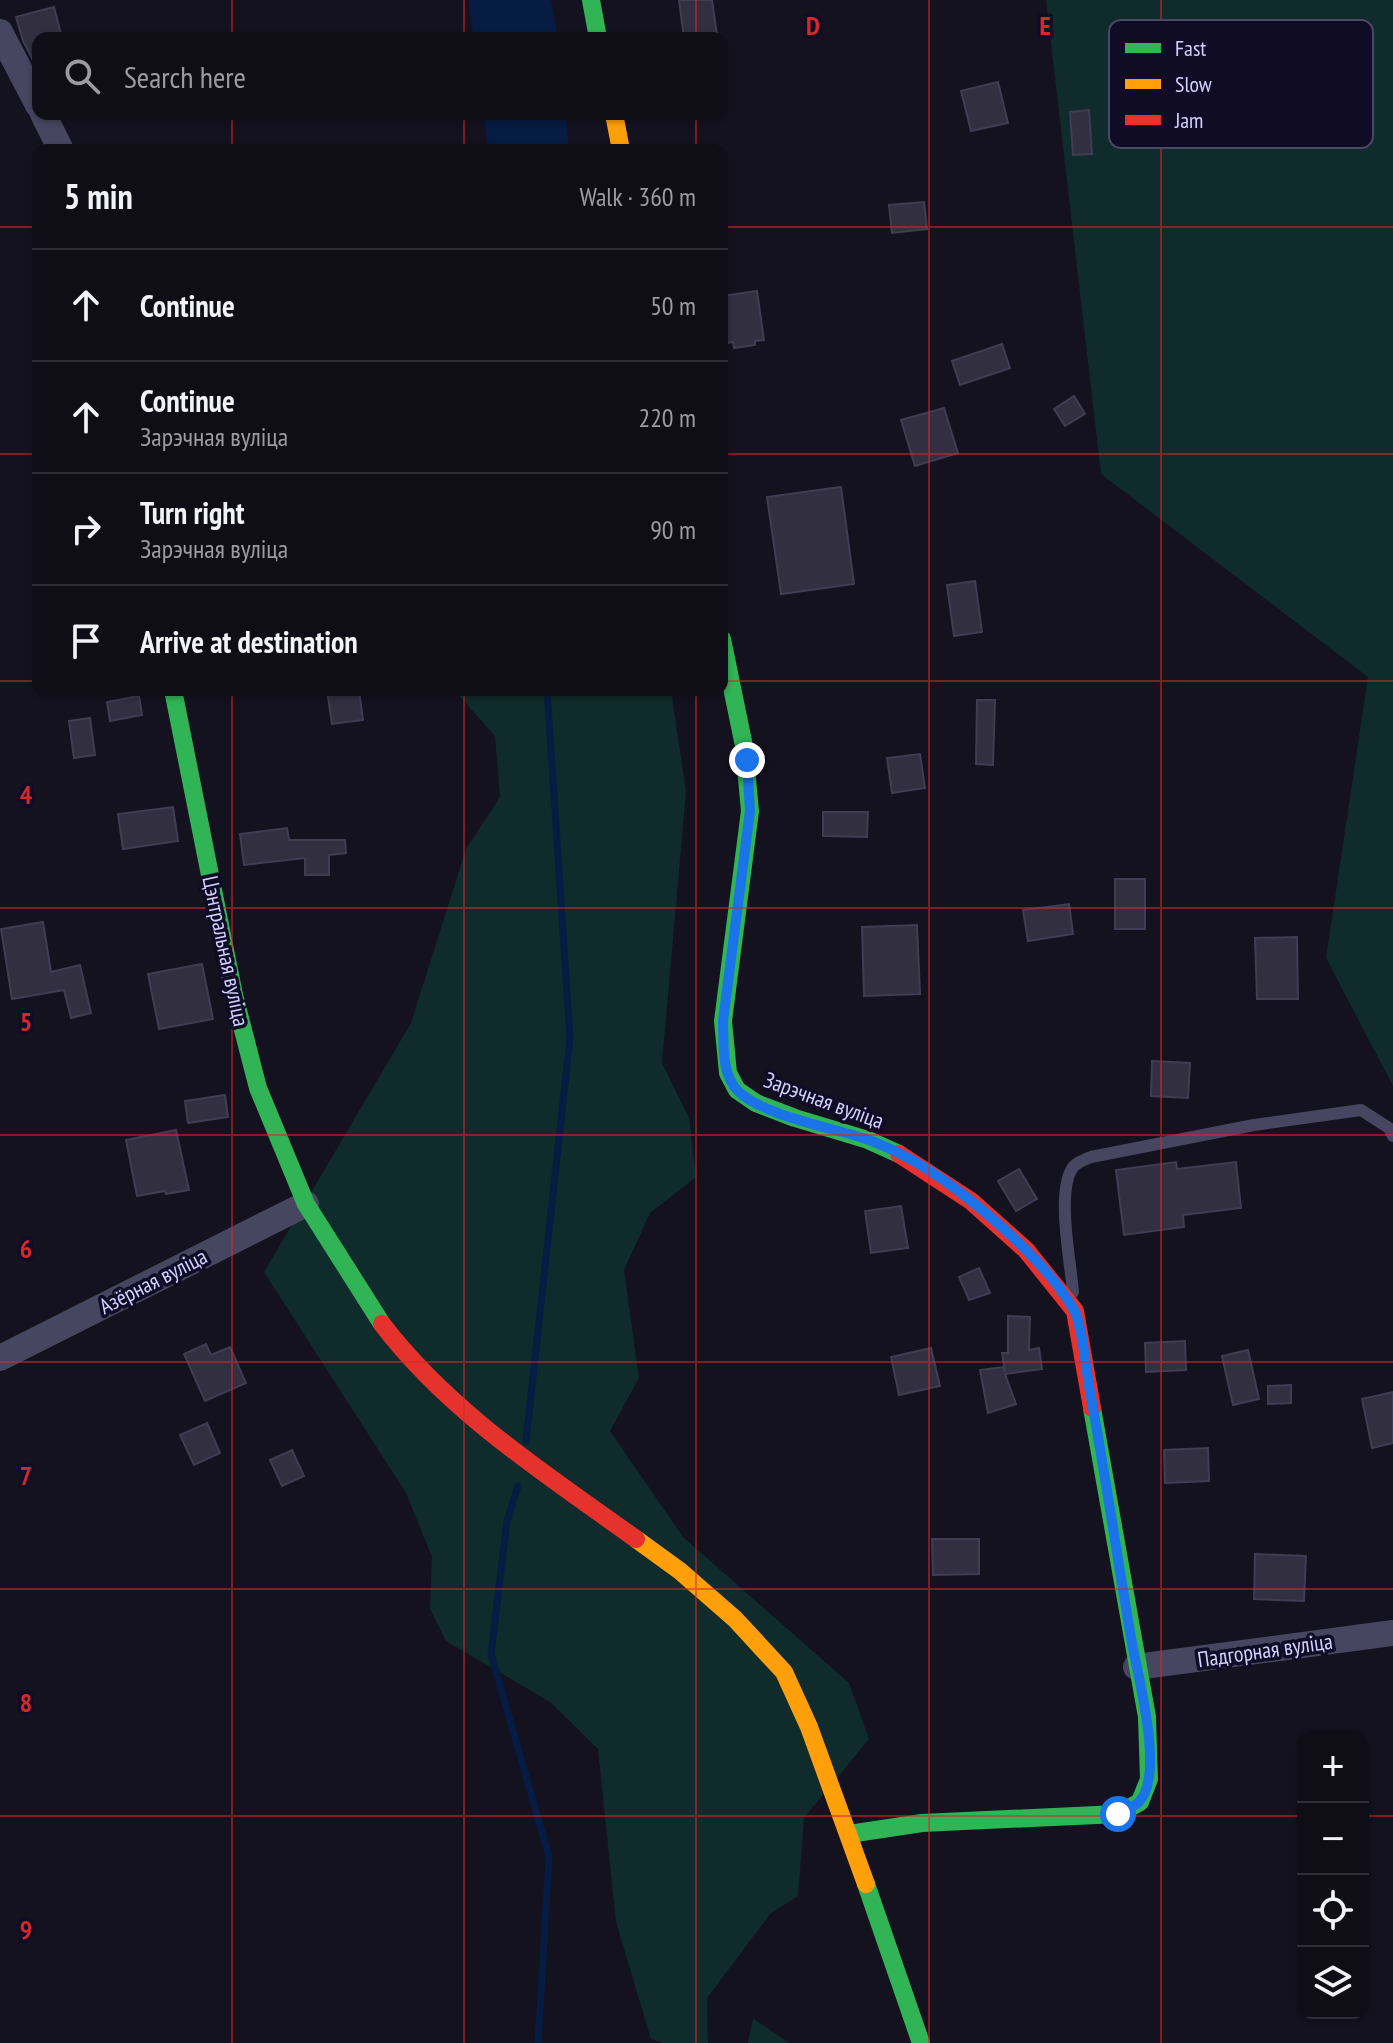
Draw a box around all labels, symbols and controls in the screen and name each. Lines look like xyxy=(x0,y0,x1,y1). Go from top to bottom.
text: D xyxy=(806,9,820,42)
text: E xyxy=(1039,9,1051,42)
legend xyxy=(1109,20,1373,148)
search box xyxy=(32,32,728,120)
text: Fast xyxy=(1175,34,1206,62)
icon: search xyxy=(60,54,104,98)
text: Search here xyxy=(124,57,246,96)
text: Slow xyxy=(1175,70,1212,98)
text: Jam xyxy=(1174,106,1203,134)
text: 5 min xyxy=(64,174,133,218)
text: Walk · 360 m xyxy=(579,180,696,213)
icon: ahead xyxy=(64,283,108,327)
text: Continue xyxy=(140,286,235,325)
text: 50 m xyxy=(650,289,696,322)
text: Continue xyxy=(140,381,235,420)
icon: ahead xyxy=(64,395,108,439)
text: 220 m xyxy=(638,401,696,434)
text: Зарэчная вуліца xyxy=(140,420,288,453)
text: Turn right xyxy=(140,493,244,532)
icon: right xyxy=(64,507,108,551)
text: 90 m xyxy=(650,513,696,546)
text: Зарэчная вуліца xyxy=(140,532,288,565)
icon: arrive xyxy=(64,619,108,663)
text: Arrive at destination xyxy=(140,622,358,661)
route end xyxy=(729,742,765,778)
text: 4 xyxy=(20,778,33,811)
street label: Цэнтральная вуліца xyxy=(196,873,256,1029)
text: 5 xyxy=(20,1005,32,1038)
street label: Зарэчная вуліца xyxy=(760,1065,888,1135)
text: 6 xyxy=(20,1232,32,1265)
street label: Азёрная вуліца xyxy=(94,1242,212,1320)
text: 7 xyxy=(20,1459,32,1492)
street label: Падгорная вуліца xyxy=(1196,1627,1334,1673)
text: 8 xyxy=(20,1686,32,1719)
map controls xyxy=(1297,1731,1369,2019)
button: + xyxy=(1297,1731,1369,1803)
route start xyxy=(1100,1796,1136,1832)
button: − xyxy=(1297,1803,1369,1875)
button: locate xyxy=(1297,1875,1369,1947)
text: 9 xyxy=(20,1913,32,1946)
button: layers xyxy=(1297,1947,1369,2019)

